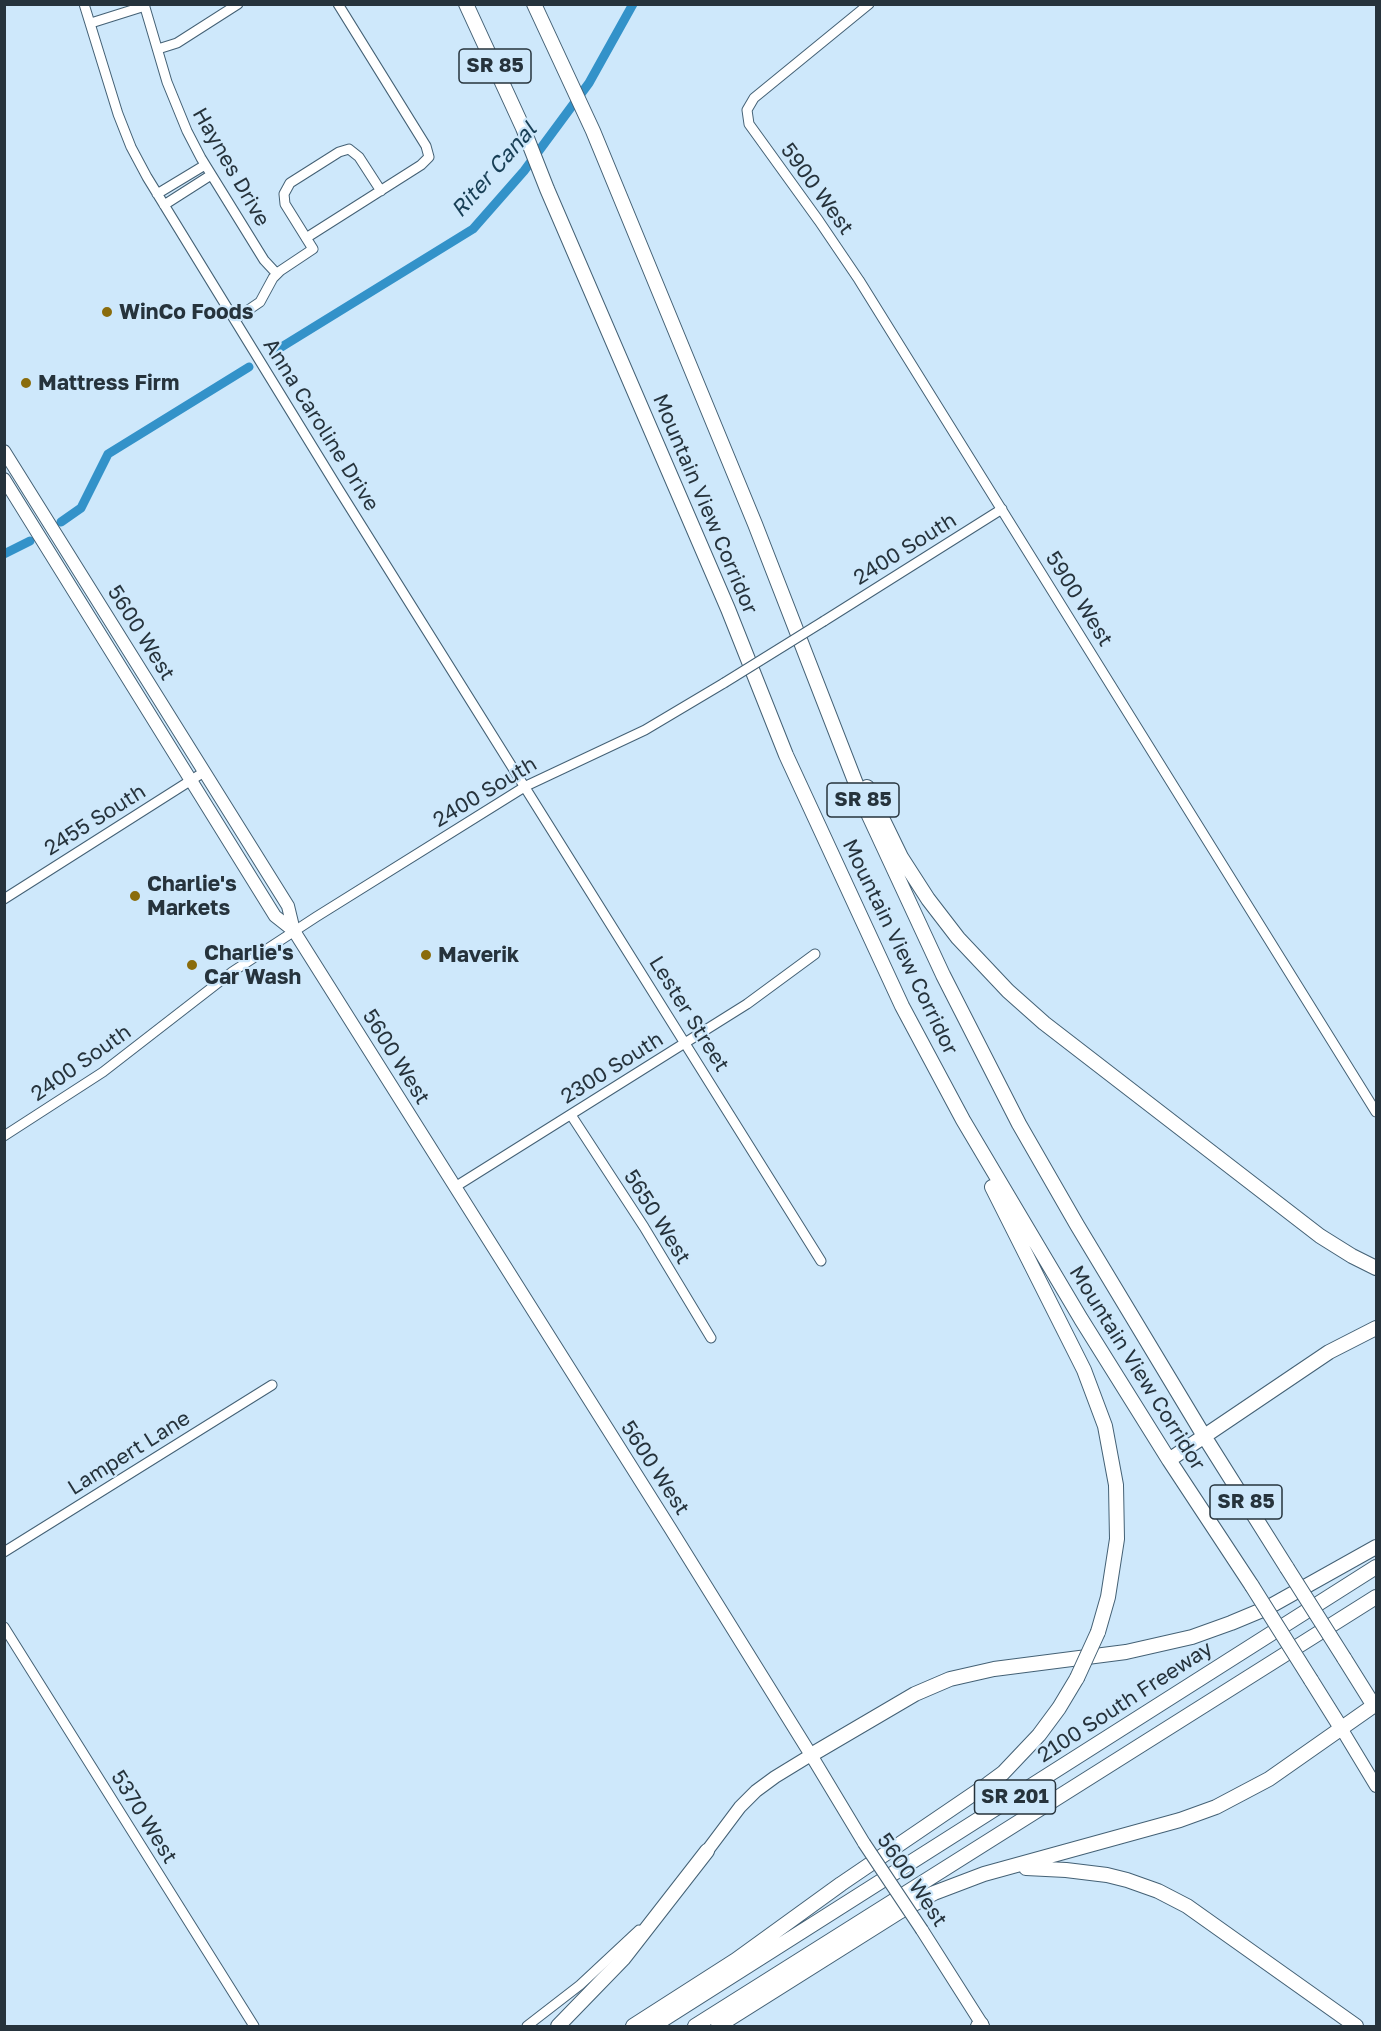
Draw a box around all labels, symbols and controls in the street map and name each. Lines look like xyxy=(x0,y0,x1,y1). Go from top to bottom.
road number: SR 85 xyxy=(459,49,531,83)
street label: Haynes Drive xyxy=(187,103,275,231)
water label: Riter Canal xyxy=(446,117,542,223)
street label: 5900 West xyxy=(775,138,859,240)
place label: WinCo Foods xyxy=(119,299,253,325)
marker: WinCo Foods xyxy=(100,305,114,319)
street label: Anna Caroline Drive xyxy=(258,334,384,516)
place label: Mattress Firm xyxy=(38,370,179,396)
marker: Mattress Firm xyxy=(19,376,33,390)
street label: Mountain View Corridor xyxy=(647,390,763,618)
street label: 2400 South xyxy=(849,507,961,591)
street label: 5900 West xyxy=(1040,547,1118,651)
street label: 5600 West xyxy=(102,581,180,685)
street label: 2400 South xyxy=(429,751,541,833)
street label: 2455 South xyxy=(40,779,150,861)
road number: SR 85 xyxy=(827,783,899,817)
street label: Mountain View Corridor xyxy=(837,835,963,1059)
place label: Charlie's Markets xyxy=(147,871,237,921)
marker: Charlie's Markets xyxy=(128,889,142,903)
place label: Charlie's Car Wash xyxy=(204,940,301,990)
place label: Maverik xyxy=(438,942,519,968)
marker: Maverik xyxy=(419,948,433,962)
street label: Lester Street xyxy=(644,952,734,1076)
marker: Charlie's Car Wash xyxy=(185,958,199,972)
street label: 5600 West xyxy=(357,1005,435,1109)
street label: 2400 South xyxy=(26,1019,136,1107)
street label: 2300 South xyxy=(556,1027,668,1109)
street label: 5650 West xyxy=(618,1165,696,1269)
street label: Mountain View Corridor xyxy=(1064,1261,1210,1475)
street label: Lampert Lane xyxy=(63,1405,195,1501)
street label: 5600 West xyxy=(615,1416,695,1520)
road number: SR 85 xyxy=(1210,1485,1282,1519)
street label: 2100 South Freeway xyxy=(1033,1636,1217,1768)
street label: 5370 West xyxy=(106,1766,182,1868)
road number: SR 201 xyxy=(974,1780,1056,1814)
street label: 5600 West xyxy=(872,1829,952,1931)

